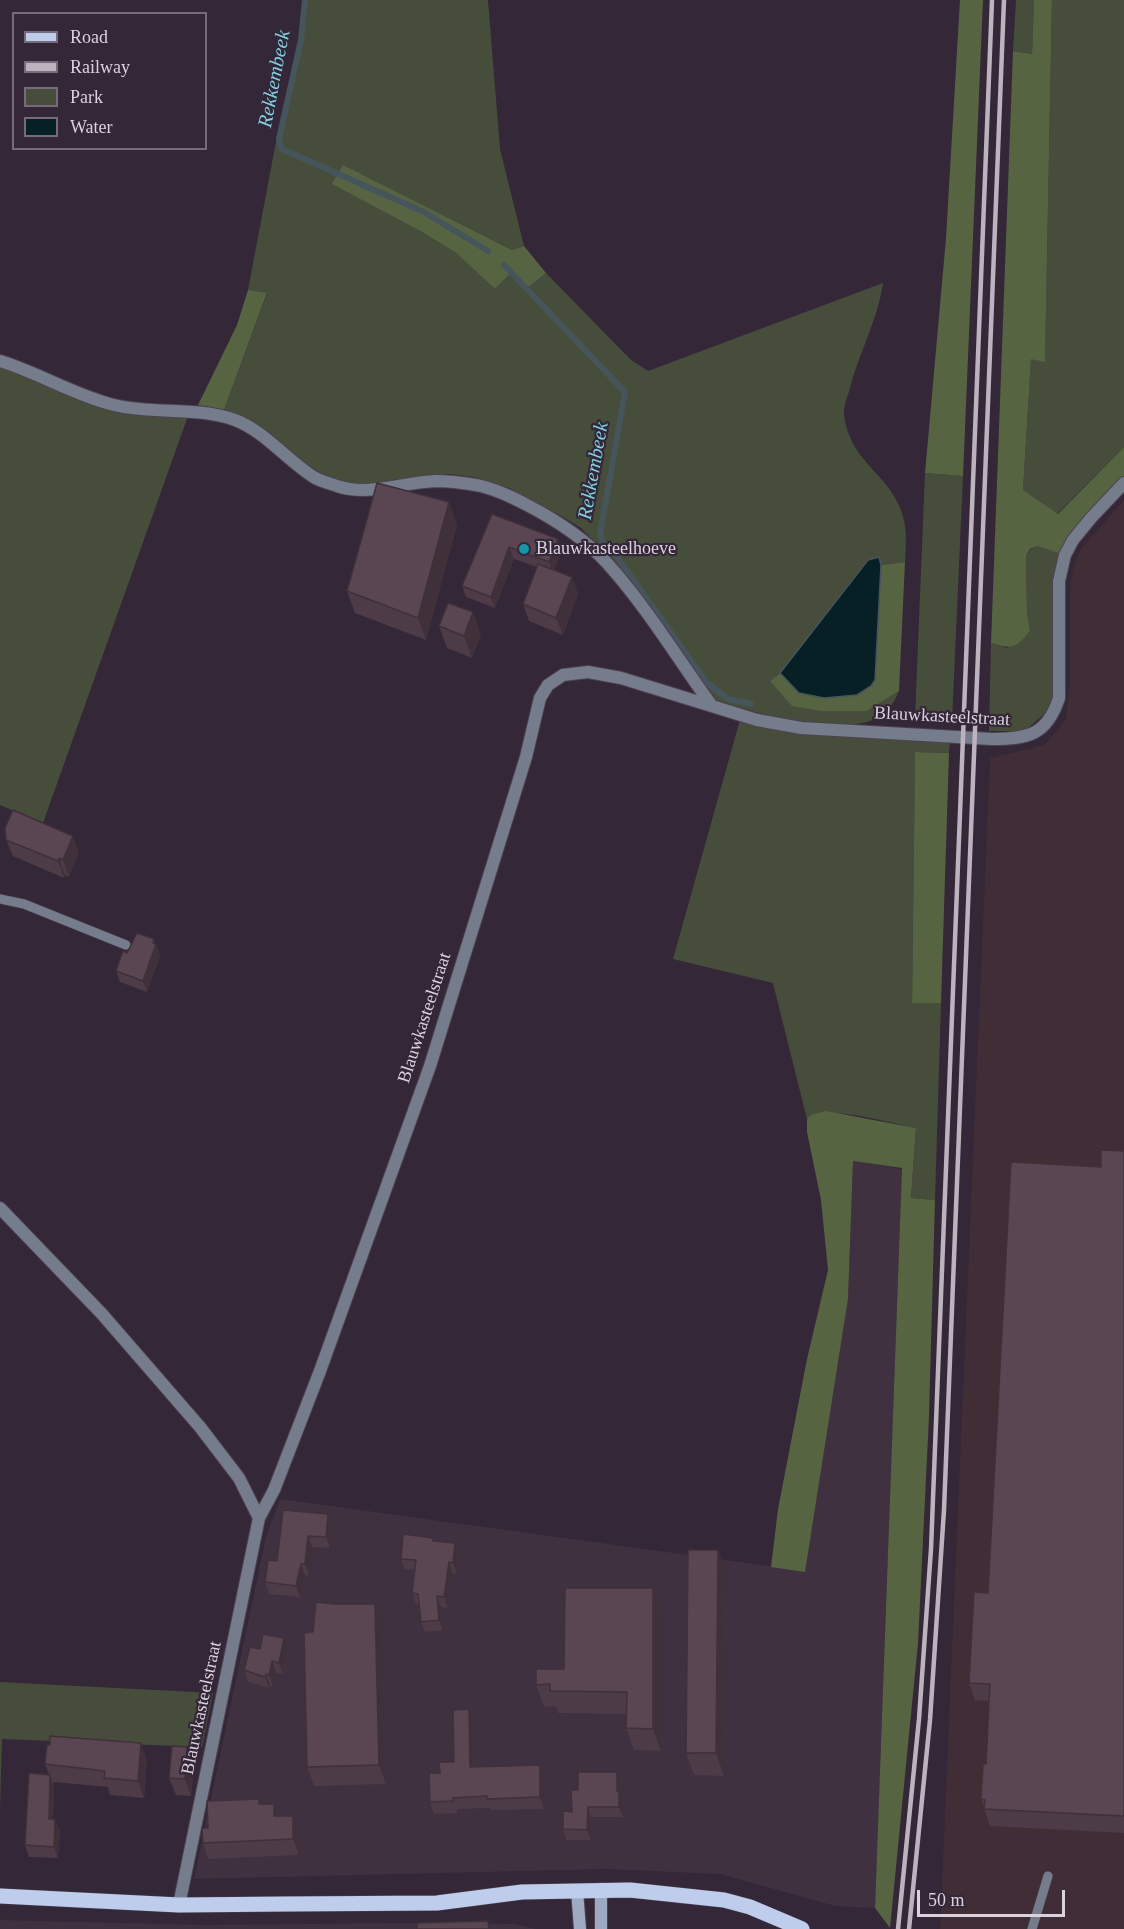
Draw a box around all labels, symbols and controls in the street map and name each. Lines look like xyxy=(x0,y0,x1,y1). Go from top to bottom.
legend xyxy=(12,12,207,150)
text: Road xyxy=(70,27,108,47)
water label: Rekkembeek xyxy=(254,28,296,130)
text: Railway xyxy=(70,57,130,77)
text: Park xyxy=(70,87,103,107)
text: Water xyxy=(70,117,113,137)
water label: Rekkembeek xyxy=(574,420,614,522)
place label: Blauwkasteelhoeve xyxy=(536,538,676,560)
marker: Blauwkasteelhoeve xyxy=(517,542,531,556)
street label: Blauwkasteelstraat xyxy=(874,703,1010,731)
street label: Blauwkasteelstraat xyxy=(394,950,456,1086)
street label: Blauwkasteelstraat xyxy=(177,1639,227,1777)
scale bar xyxy=(920,1878,1068,1916)
text: 50 m xyxy=(928,1890,965,1910)

